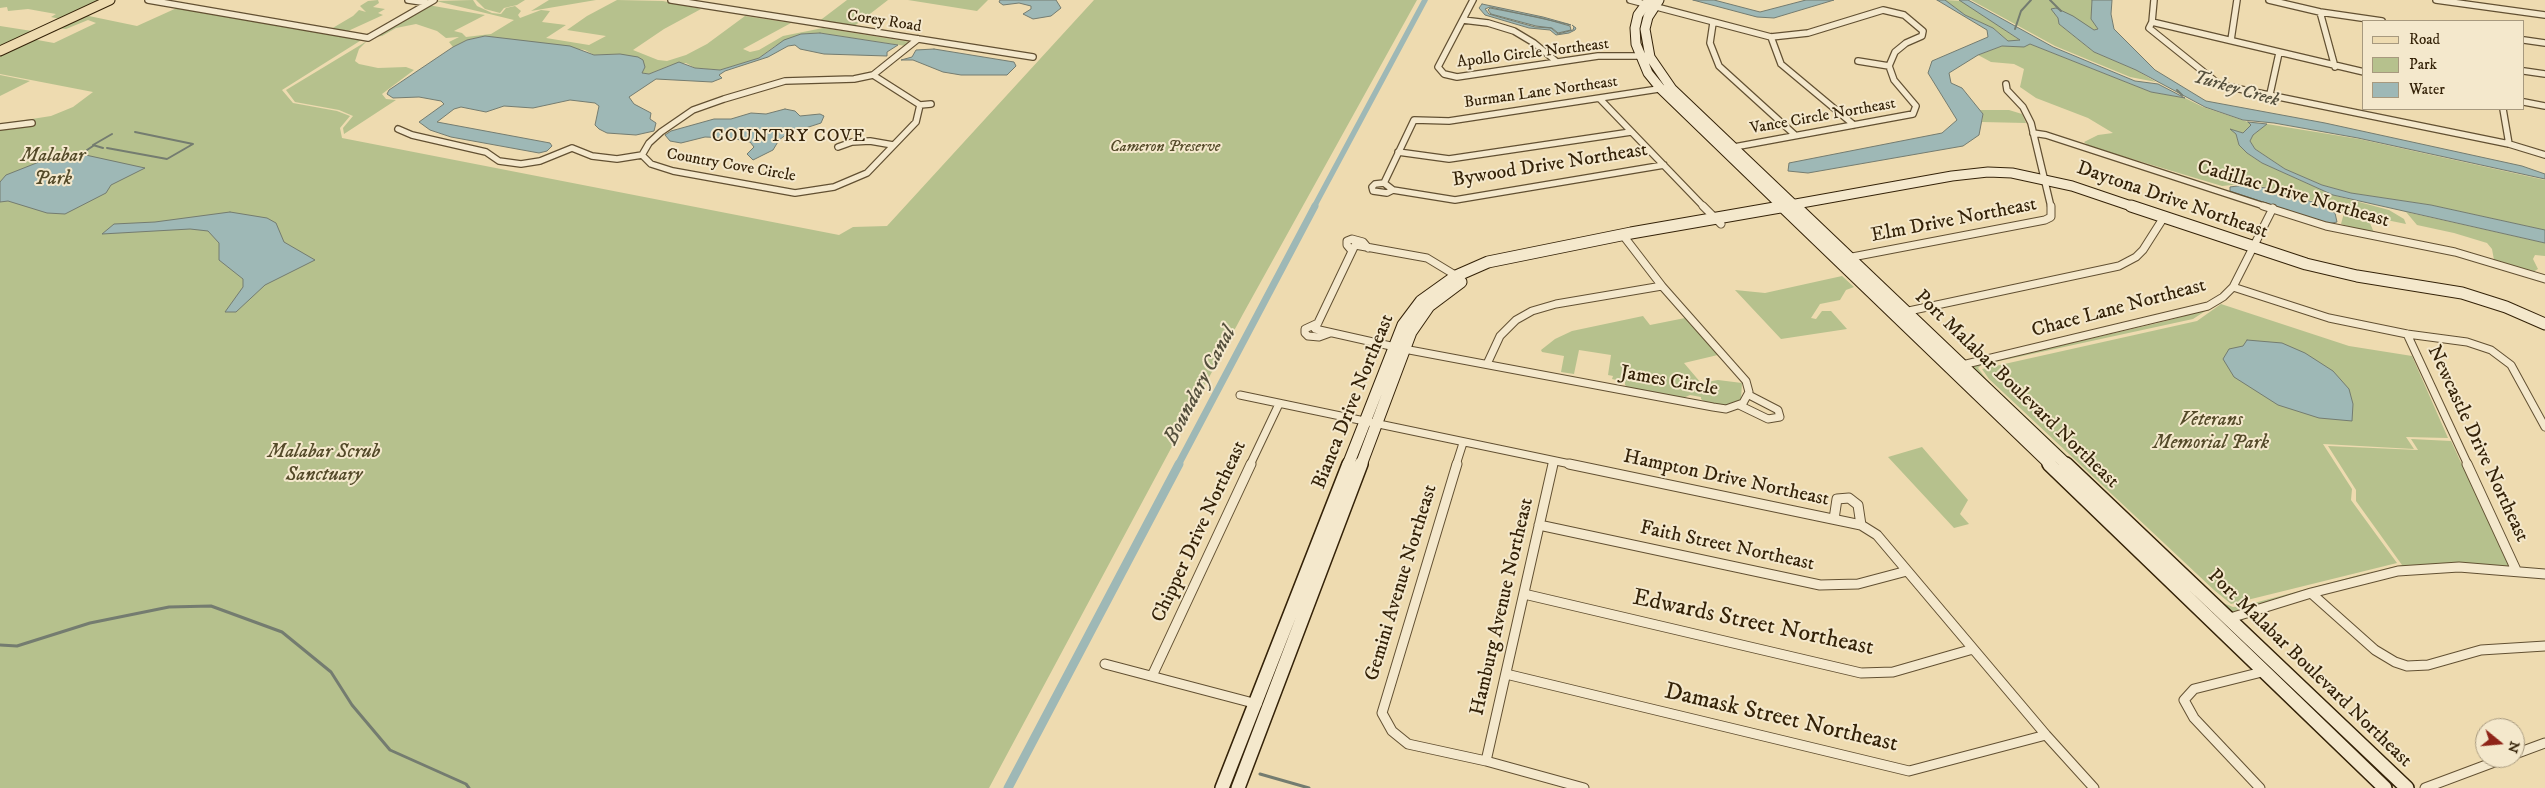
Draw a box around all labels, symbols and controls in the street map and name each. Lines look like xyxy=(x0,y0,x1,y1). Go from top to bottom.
street label: Corey Road xyxy=(845,7,923,37)
legend xyxy=(2362,20,2525,110)
text: Road xyxy=(2409,30,2440,49)
street label: Apollo Circle Northeast xyxy=(1456,35,1610,73)
text: Park xyxy=(2409,55,2437,74)
water label: Turkey Creek xyxy=(2191,67,2281,113)
street label: Burman Lane Northeast xyxy=(1463,73,1619,113)
text: Water xyxy=(2409,80,2445,99)
street label: Vance Circle Northeast xyxy=(1749,95,1897,139)
district label: COUNTRY COVE xyxy=(710,126,868,148)
park label: Cameron Preserve xyxy=(1110,138,1220,158)
street label: Bywood Drive Northeast xyxy=(1451,139,1649,193)
park label: Malabar Park xyxy=(21,145,85,192)
street label: Country Cove Circle xyxy=(665,145,797,187)
street label: Cadillac Drive Northeast xyxy=(2194,156,2392,234)
street label: Daytona Drive Northeast xyxy=(2073,157,2271,245)
street label: Elm Drive Northeast xyxy=(1869,193,2039,249)
street label: Chace Lane Northeast xyxy=(2029,274,2209,344)
street label: Port Malabar Boulevard Northeast xyxy=(1909,286,2123,494)
street label: Bianca Drive Northeast xyxy=(1308,311,1400,493)
water label: Boundary Canal xyxy=(1159,323,1243,449)
street label: Newcastle Drive Northeast xyxy=(2421,342,2533,546)
street label: James Circle xyxy=(1618,362,1720,402)
park label: Veterans Memorial Park xyxy=(2153,409,2269,456)
street label: Chipper Drive Northeast xyxy=(1147,437,1253,627)
park label: Malabar Scrub Sanctuary xyxy=(268,441,380,488)
street label: Hampton Drive Northeast xyxy=(1621,445,1831,513)
street label: Gemini Avenue Northeast xyxy=(1361,482,1443,684)
street label: Hamburg Avenue Northeast xyxy=(1466,496,1540,718)
street label: Faith Street Northeast xyxy=(1638,517,1816,577)
street label: Port Malabar Boulevard Northeast xyxy=(2202,565,2416,773)
street label: Edwards Street Northeast xyxy=(1630,584,1876,664)
street label: Damask Street Northeast xyxy=(1661,678,1901,760)
north arrow xyxy=(2475,718,2525,768)
text: N xyxy=(2503,739,2524,755)

